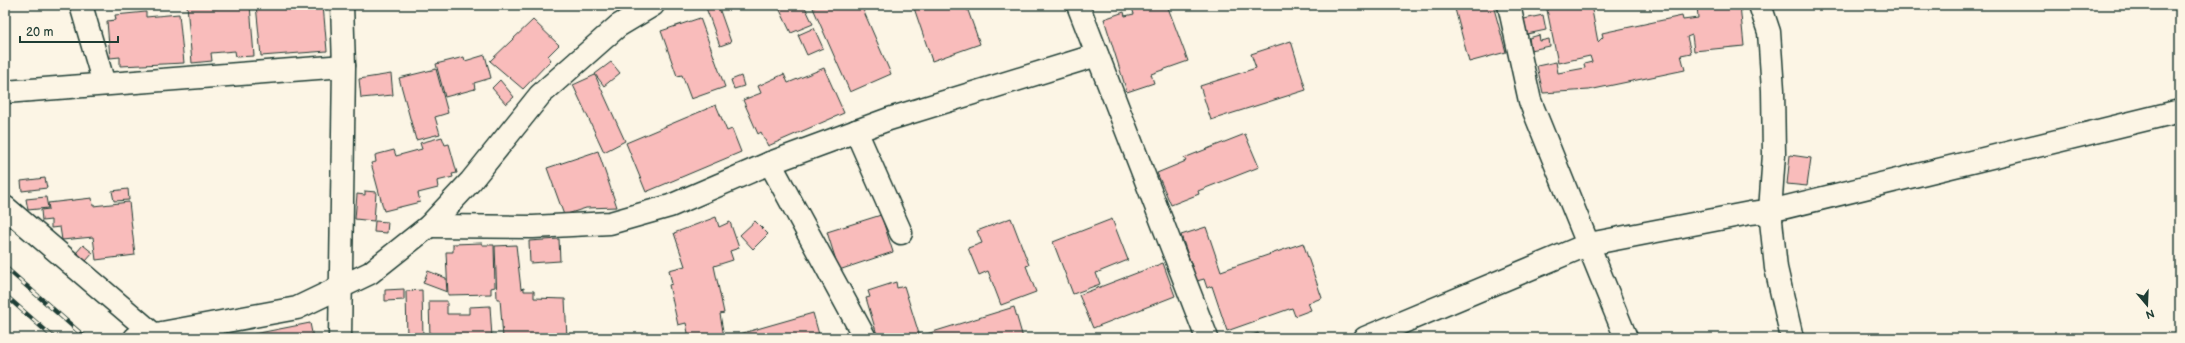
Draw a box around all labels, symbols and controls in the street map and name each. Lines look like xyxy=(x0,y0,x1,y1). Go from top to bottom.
scale bar xyxy=(20,18,118,44)
text: 20 m xyxy=(26,25,53,40)
north arrow xyxy=(2127,285,2167,325)
text: N xyxy=(2144,306,2156,321)

